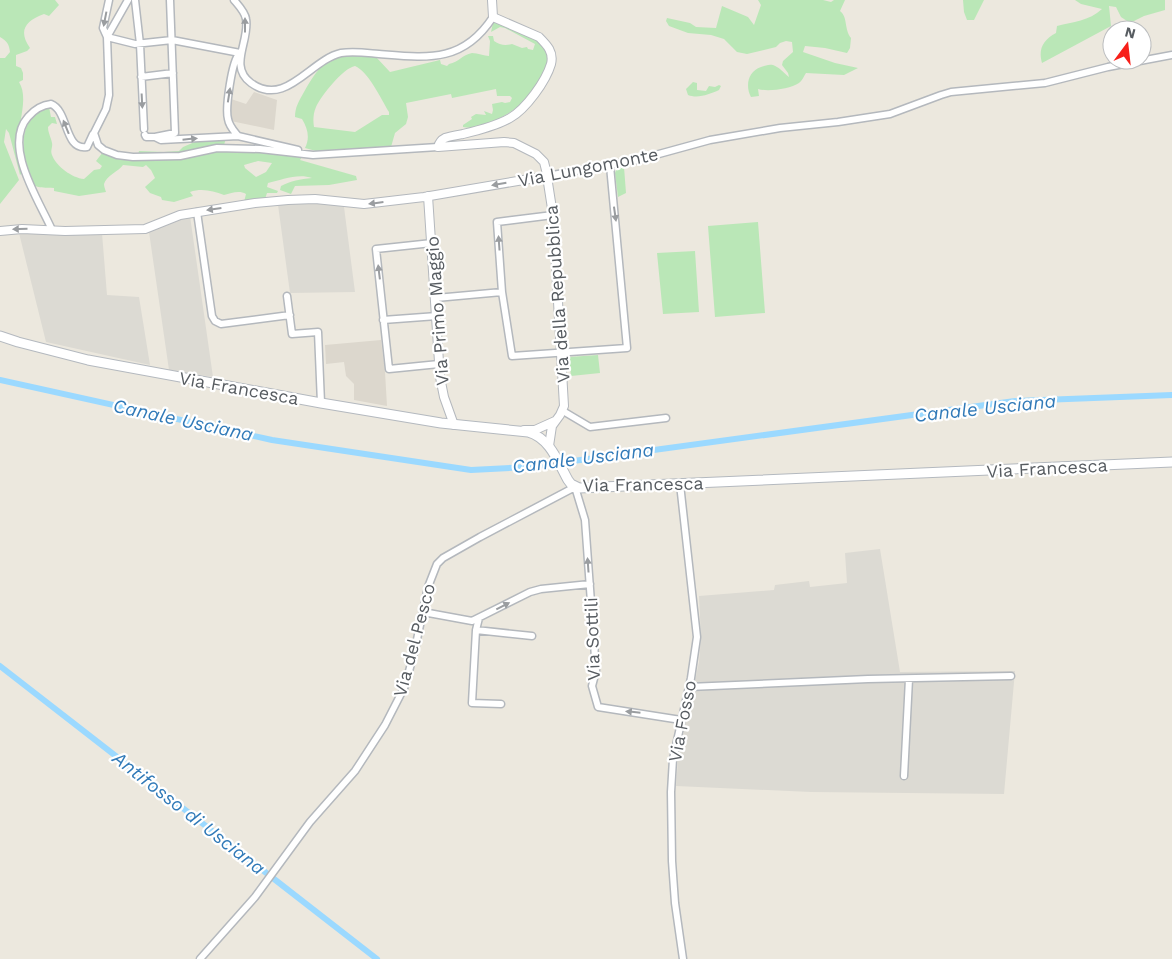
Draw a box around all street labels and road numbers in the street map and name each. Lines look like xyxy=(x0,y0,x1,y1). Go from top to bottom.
street label: Via Lungomonte xyxy=(516,143,660,191)
street label: Via della Repubblica xyxy=(540,204,574,384)
street label: Via Primo Maggio xyxy=(421,236,453,386)
street label: Via Francesca xyxy=(177,367,301,409)
street label: Via Francesca xyxy=(986,454,1108,482)
street label: Via Francesca xyxy=(582,472,704,496)
street label: Via del Pesco xyxy=(389,581,439,699)
street label: Via Sottili xyxy=(580,597,604,681)
street label: Via Fosso xyxy=(664,678,700,764)

